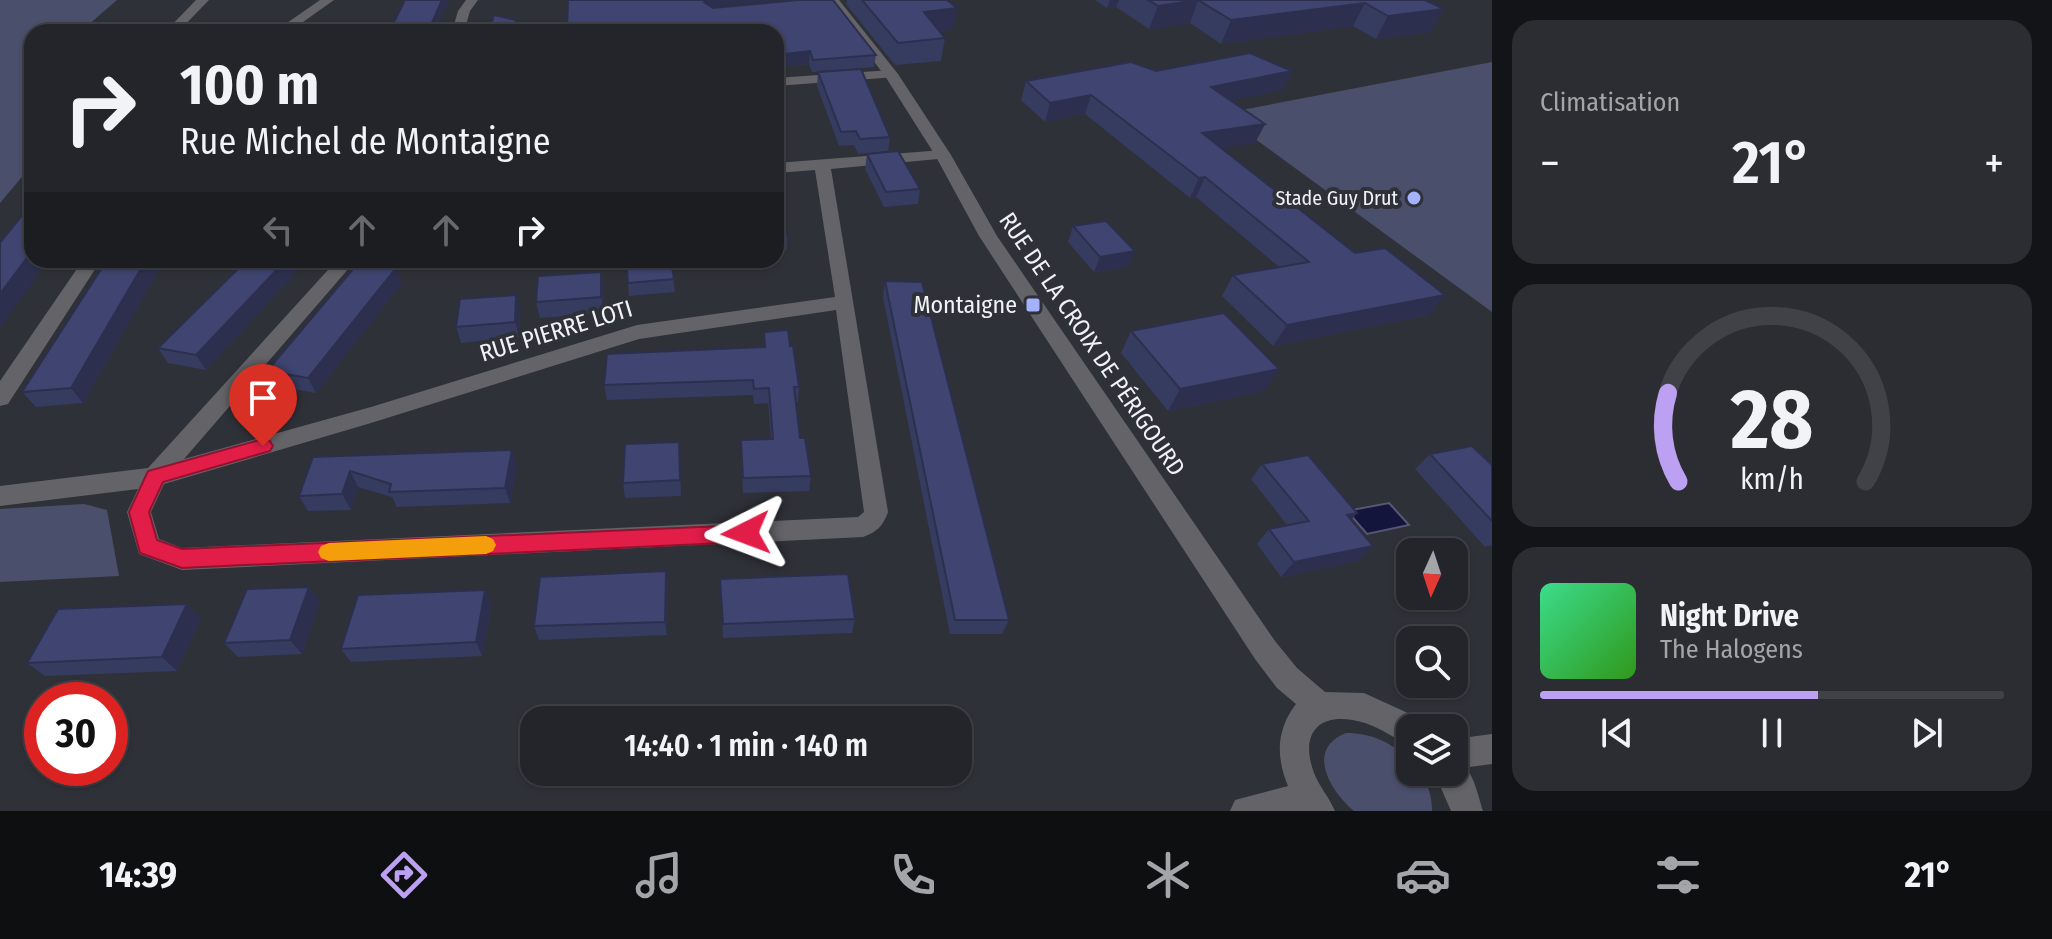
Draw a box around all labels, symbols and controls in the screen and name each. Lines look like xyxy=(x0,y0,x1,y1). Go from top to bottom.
text: 100 m xyxy=(180,52,319,119)
icon: right xyxy=(48,56,152,160)
text: Climatisation xyxy=(1540,87,1680,118)
text: Rue Michel de Montaigne xyxy=(180,120,550,164)
text: 21° xyxy=(1732,127,1812,199)
text: − xyxy=(1540,137,1560,190)
text: + xyxy=(1984,137,2004,190)
place label: Stade Guy Drut xyxy=(1275,186,1398,210)
marker: Stade Guy Drut xyxy=(1405,189,1423,207)
street label: RUE DE LA CROIX DE PÉRIGOURD xyxy=(993,207,1192,481)
icon: left xyxy=(256,208,300,252)
icon: ahead xyxy=(340,208,384,252)
icon: ahead xyxy=(424,208,468,252)
icon: right xyxy=(508,208,552,252)
place label: Montaigne xyxy=(913,291,1017,319)
street label: RUE PIERRE LOTI xyxy=(476,294,636,368)
marker: Montaigne xyxy=(1024,296,1042,314)
pin xyxy=(229,364,297,446)
text: 28 xyxy=(1730,369,1813,469)
icon: arrive xyxy=(241,376,285,420)
text: km/h xyxy=(1740,462,1804,497)
position arrow xyxy=(704,491,788,575)
north arrow xyxy=(1396,538,1468,610)
map controls xyxy=(1396,538,1468,786)
text: Night Drive xyxy=(1660,598,1799,634)
button: search xyxy=(1396,626,1468,698)
text: The Halogens xyxy=(1660,634,1803,665)
speed limit sign: 30 xyxy=(24,682,128,786)
icon: previous xyxy=(1595,711,1639,755)
icon: pause xyxy=(1750,711,1794,755)
icon: next xyxy=(1905,711,1949,755)
button: layers xyxy=(1396,714,1468,786)
text: 14:40 · 1 min · 140 m xyxy=(624,728,868,764)
icon: directions xyxy=(376,847,432,903)
icon: music xyxy=(631,847,687,903)
icon: phone xyxy=(885,847,941,903)
icon: climate xyxy=(1140,847,1196,903)
icon: car xyxy=(1395,847,1451,903)
icon: filters xyxy=(1650,847,1706,903)
text: 14:39 xyxy=(99,853,177,897)
text: 21° xyxy=(1904,853,1953,897)

